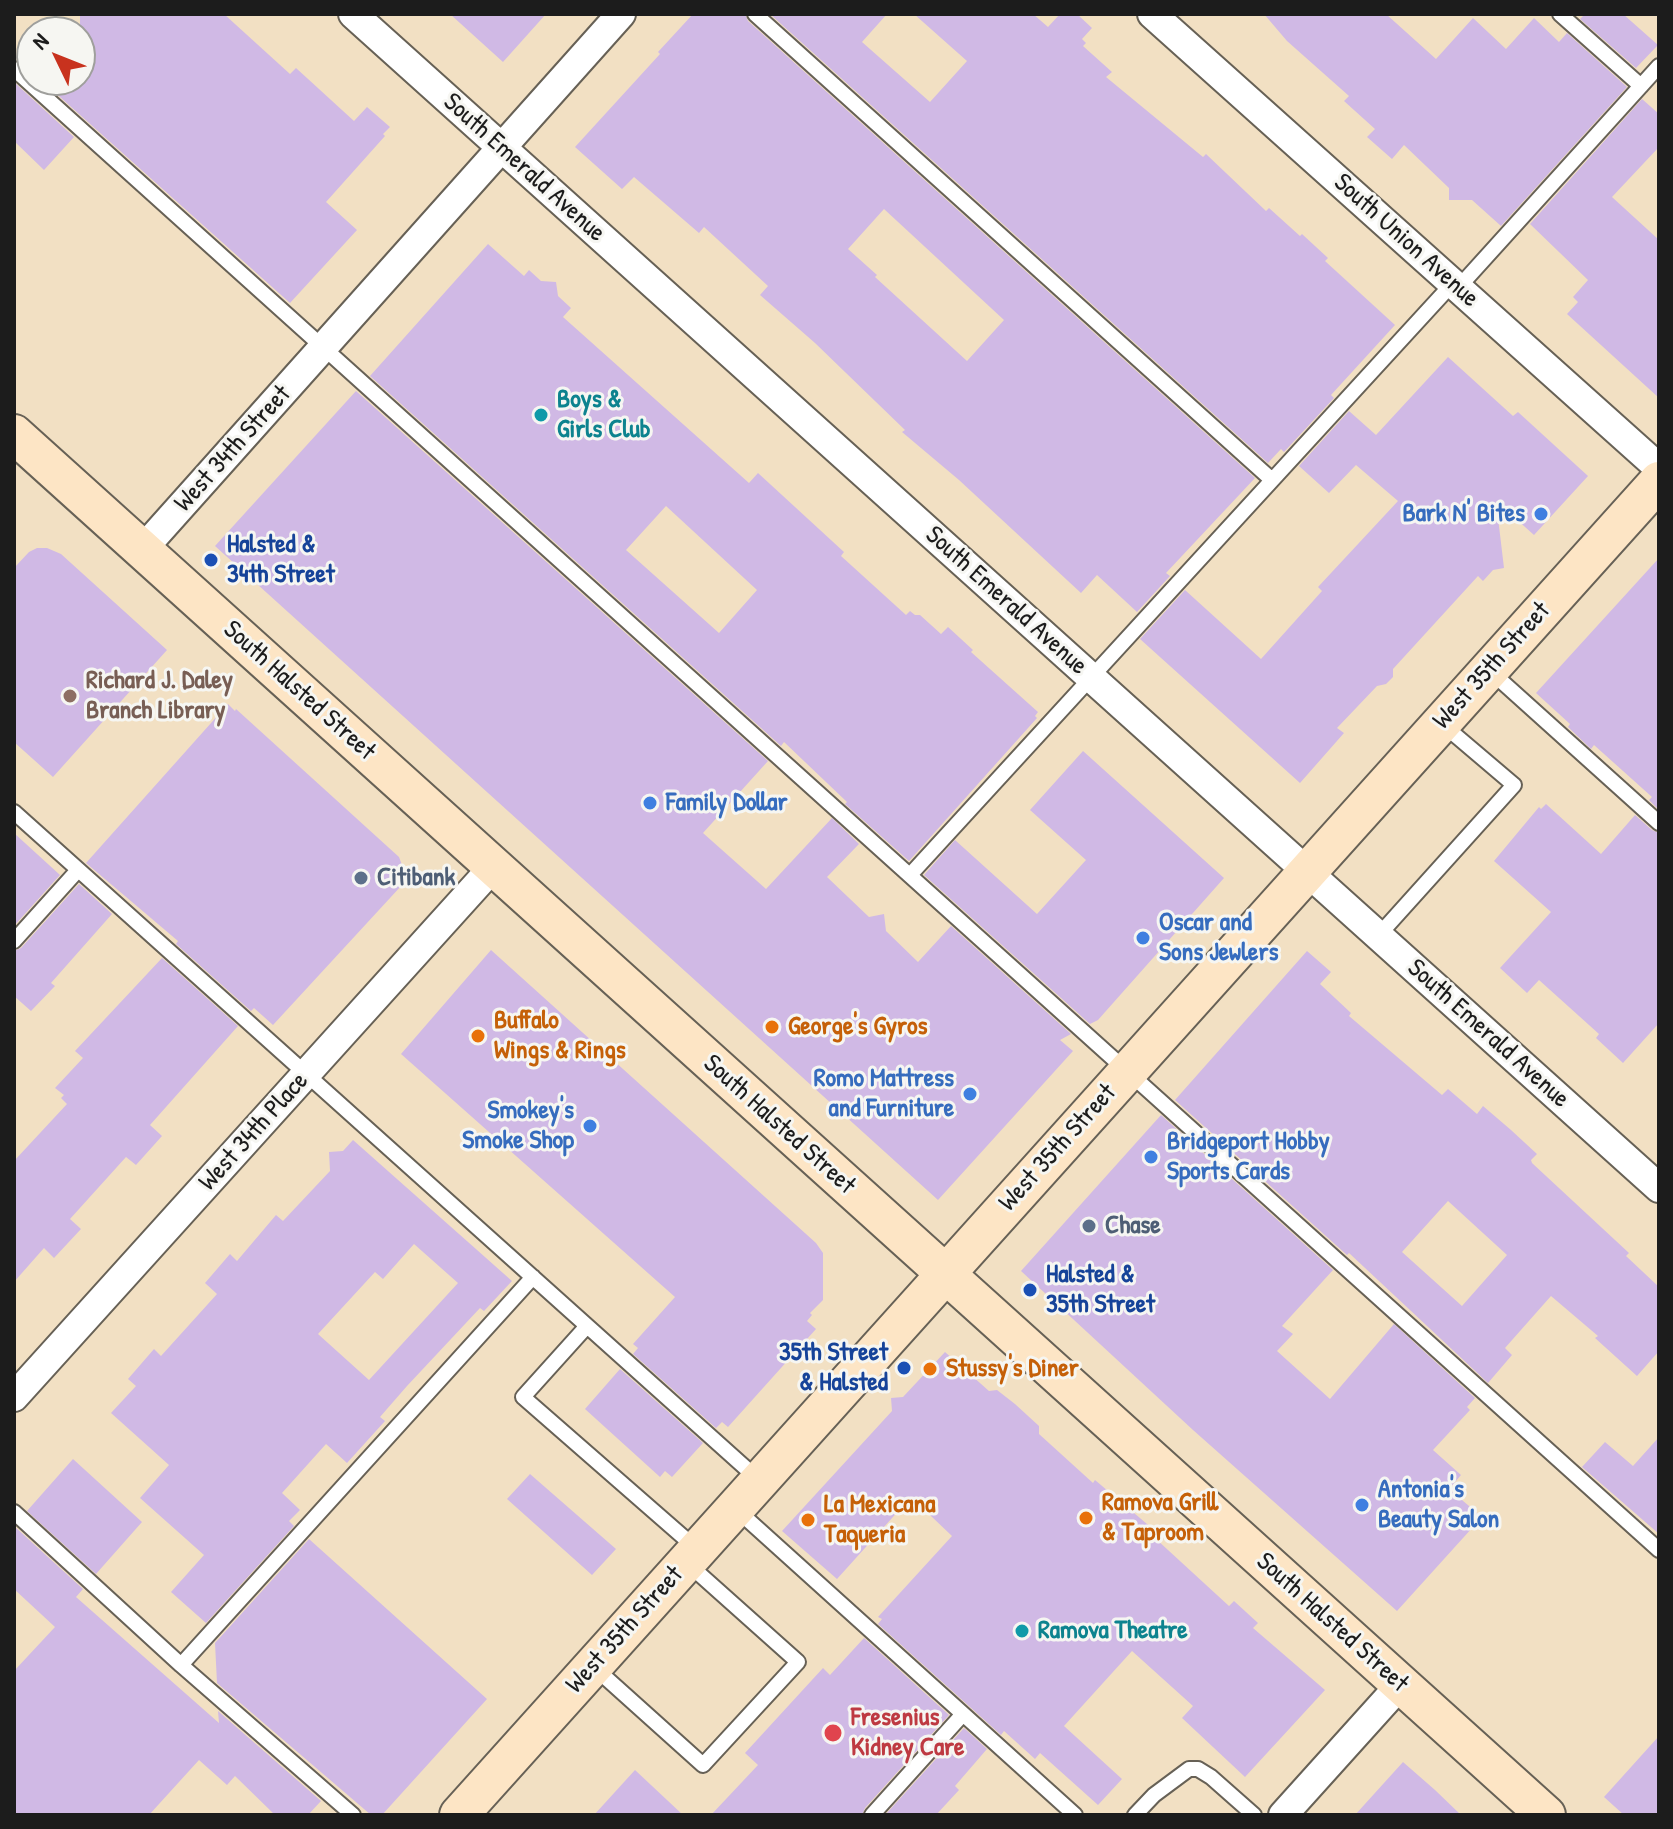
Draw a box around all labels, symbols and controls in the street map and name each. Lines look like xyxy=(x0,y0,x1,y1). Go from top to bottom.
north arrow xyxy=(16,16,96,96)
text: N xyxy=(25,26,55,56)
street label: South Emerald Avenue xyxy=(437,87,611,249)
street label: South Union Avenue xyxy=(1327,168,1485,314)
street label: West 34th Street xyxy=(168,379,298,519)
place label: Boys & Girls Club xyxy=(557,384,650,446)
marker: Boys & Girls Club xyxy=(532,406,550,424)
place label: Bark N' Bites xyxy=(1402,498,1525,530)
marker: Bark N' Bites xyxy=(1532,505,1550,523)
street label: South Emerald Avenue xyxy=(919,520,1093,682)
place label: Halsted & 34th Street xyxy=(227,529,335,590)
marker: Halsted & 34th Street xyxy=(202,551,220,569)
street label: West 35th Street xyxy=(1427,596,1557,736)
street label: South Halsted Street xyxy=(217,615,381,767)
place label: Richard J. Daley Branch Library xyxy=(86,665,233,726)
marker: Richard J. Daley Branch Library xyxy=(61,687,79,705)
place label: Family Dollar xyxy=(666,787,788,819)
marker: Family Dollar xyxy=(641,794,659,812)
place label: Citibank xyxy=(377,862,455,894)
marker: Citibank xyxy=(352,869,370,887)
place label: Oscar and Sons Jewlers xyxy=(1159,907,1278,968)
marker: Oscar and Sons Jewlers xyxy=(1134,929,1152,947)
street label: South Emerald Avenue xyxy=(1401,953,1575,1115)
place label: Buffalo Wings & Rings xyxy=(494,1005,626,1066)
place label: George's Gyros xyxy=(788,1011,927,1043)
marker: George's Gyros xyxy=(763,1018,781,1036)
marker: Buffalo Wings & Rings xyxy=(469,1027,487,1045)
street label: South Halsted Street xyxy=(697,1049,861,1201)
place label: Romo Mattress and Furniture xyxy=(814,1063,954,1124)
street label: West 34th Place xyxy=(193,1066,315,1198)
street label: West 35th Street xyxy=(993,1078,1123,1218)
marker: Romo Mattress and Furniture xyxy=(961,1085,979,1103)
place label: Smokey's Smoke Shop xyxy=(462,1095,574,1156)
marker: Smokey's Smoke Shop xyxy=(581,1117,599,1135)
place label: Bridgeport Hobby Sports Cards xyxy=(1167,1126,1330,1188)
marker: Bridgeport Hobby Sports Cards xyxy=(1142,1148,1160,1166)
place label: Chase xyxy=(1105,1210,1161,1242)
marker: Chase xyxy=(1080,1217,1098,1235)
place label: Halsted & 35th Street xyxy=(1046,1259,1155,1320)
marker: Halsted & 35th Street xyxy=(1021,1281,1039,1299)
place label: 35th Street & Halsted xyxy=(779,1337,888,1398)
place label: Stussy's Diner xyxy=(946,1353,1079,1385)
marker: 35th Street & Halsted xyxy=(895,1359,913,1377)
marker: Stussy's Diner xyxy=(921,1360,939,1378)
place label: Antonia's Beauty Salon xyxy=(1378,1474,1499,1536)
place label: Ramova Grill & Taproom xyxy=(1102,1487,1218,1548)
place label: La Mexicana Taqueria xyxy=(824,1489,935,1550)
marker: Antonia's Beauty Salon xyxy=(1353,1496,1371,1514)
marker: Ramova Grill & Taproom xyxy=(1077,1509,1095,1527)
marker: La Mexicana Taqueria xyxy=(799,1511,817,1529)
street label: South Halsted Street xyxy=(1250,1547,1414,1699)
street label: West 35th Street xyxy=(560,1560,690,1700)
place label: Ramova Theatre xyxy=(1038,1615,1188,1647)
marker: Ramova Theatre xyxy=(1013,1622,1031,1640)
place label: Fresenius Kidney Care xyxy=(851,1702,964,1764)
marker: Fresenius Kidney Care xyxy=(822,1722,844,1744)

